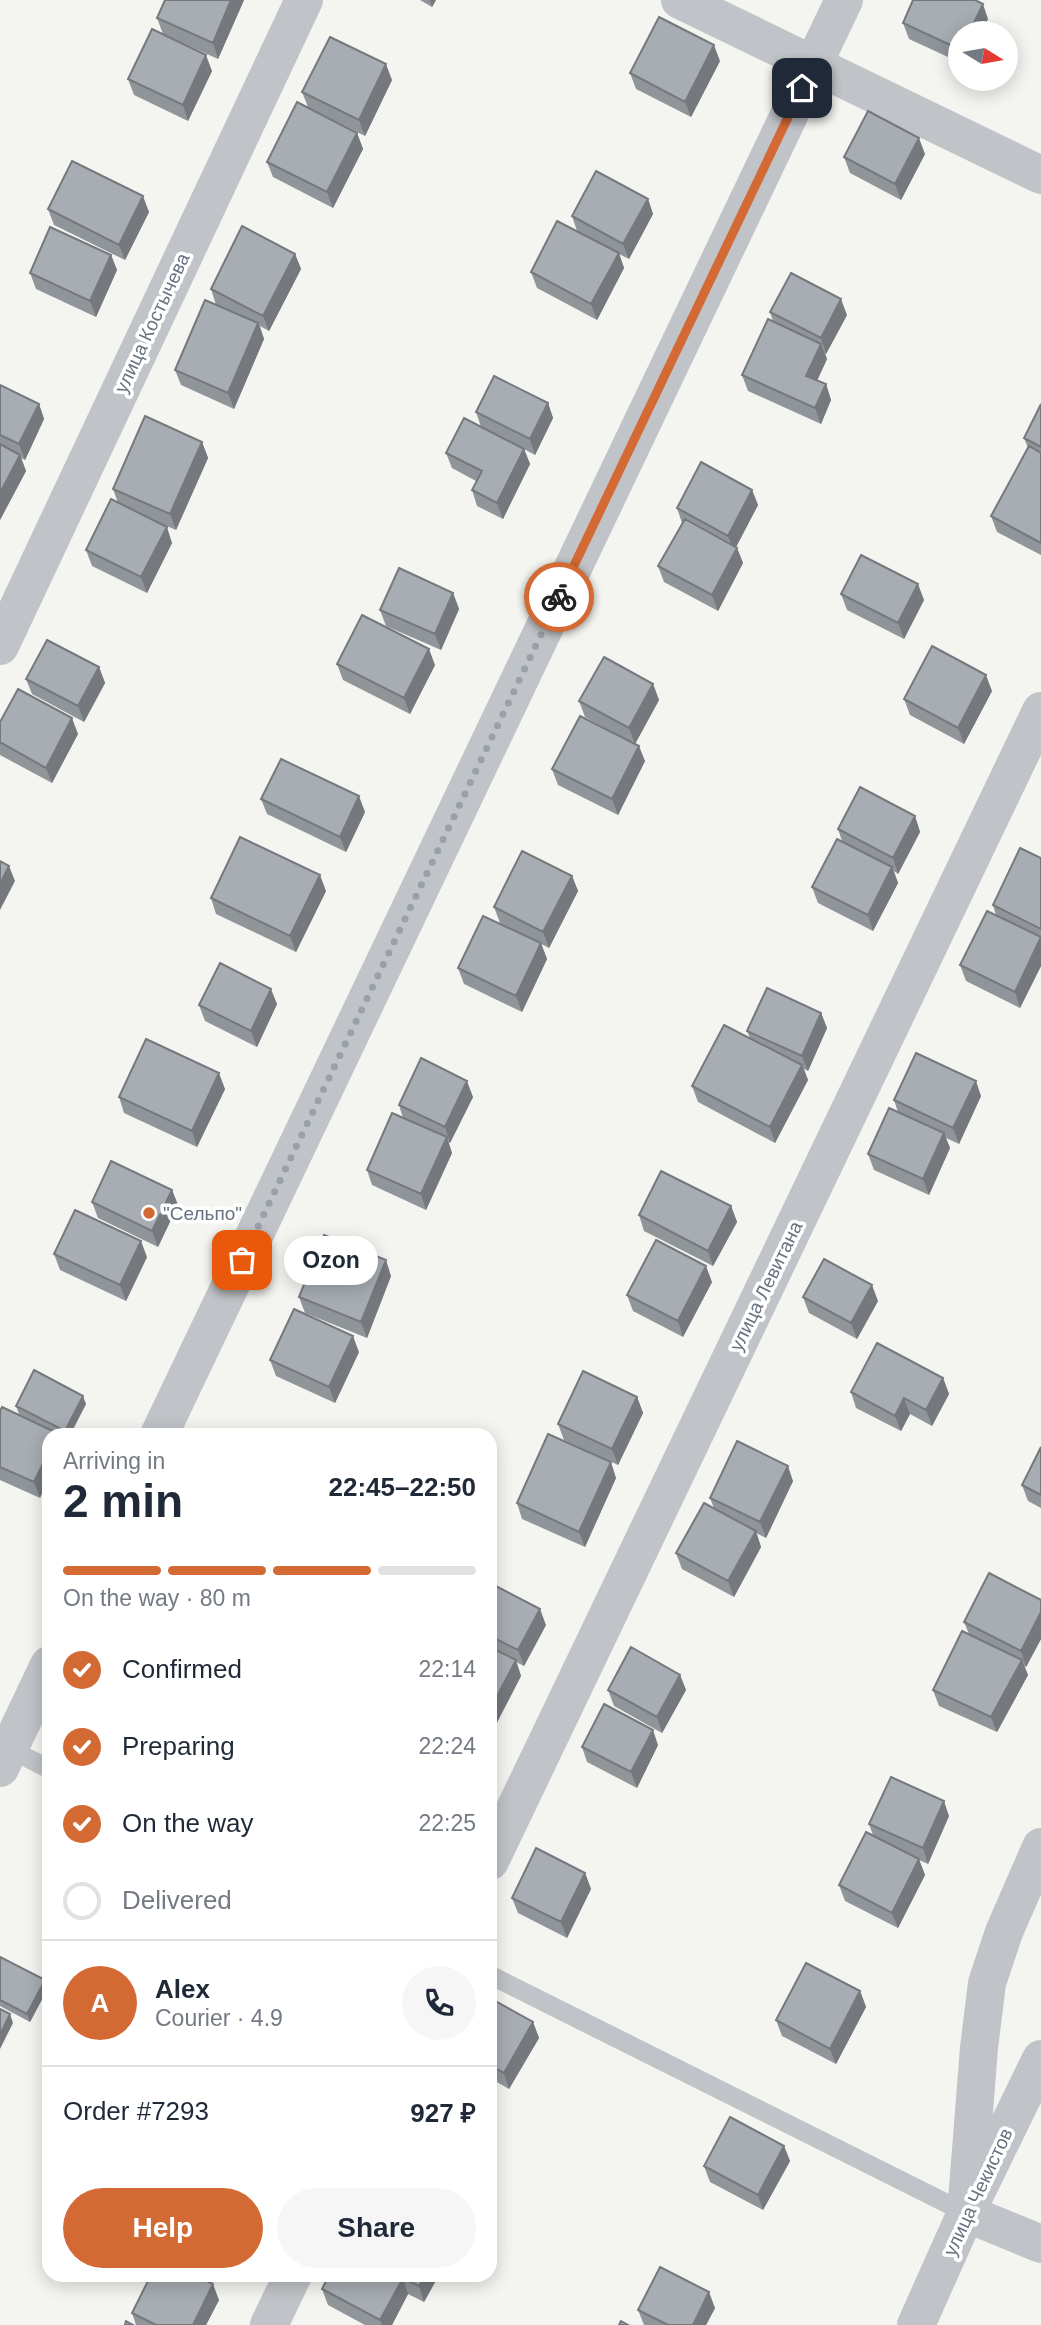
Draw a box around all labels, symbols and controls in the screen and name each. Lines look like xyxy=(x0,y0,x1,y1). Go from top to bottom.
north arrow xyxy=(948,21,1018,91)
map controls xyxy=(948,21,1018,91)
pin xyxy=(772,58,832,118)
icon: home xyxy=(783,69,821,107)
street label: улица Костычева xyxy=(110,249,194,396)
courier xyxy=(524,562,594,632)
icon: bike xyxy=(540,578,578,616)
place label: "Сельпо" xyxy=(163,1203,242,1224)
marker: "Сельпо" xyxy=(141,1205,157,1221)
street label: улица Левитана xyxy=(726,1217,807,1354)
pin xyxy=(212,1230,272,1290)
callout: Ozon xyxy=(284,1236,378,1284)
icon: bag xyxy=(223,1241,261,1279)
text: Ozon xyxy=(302,1247,360,1273)
text: Arriving in xyxy=(63,1448,165,1474)
text: 22:45–22:50 xyxy=(329,1472,476,1502)
text: 2 min xyxy=(63,1475,183,1527)
text: On the way · 80 m xyxy=(63,1585,251,1611)
icon: check xyxy=(63,1651,101,1689)
text: Confirmed xyxy=(122,1654,242,1684)
text: 22:14 xyxy=(418,1656,476,1682)
icon: check xyxy=(63,1728,101,1766)
text: Preparing xyxy=(122,1731,235,1761)
text: 22:24 xyxy=(418,1733,476,1759)
icon: check xyxy=(63,1805,101,1843)
text: On the way xyxy=(122,1808,254,1838)
text: 22:25 xyxy=(418,1810,476,1836)
text: Delivered xyxy=(122,1885,232,1915)
button: phone xyxy=(402,1966,476,2040)
text: Alex xyxy=(155,1974,210,2004)
text: A xyxy=(91,1988,109,2018)
text: Courier · 4.9 xyxy=(155,2005,283,2031)
text: Order #7293 xyxy=(63,2096,209,2126)
text: 927 ₽ xyxy=(410,2098,476,2128)
street label: улица Чекистов xyxy=(939,2125,1017,2259)
button: Help xyxy=(63,2188,263,2268)
button: Share xyxy=(277,2188,476,2268)

